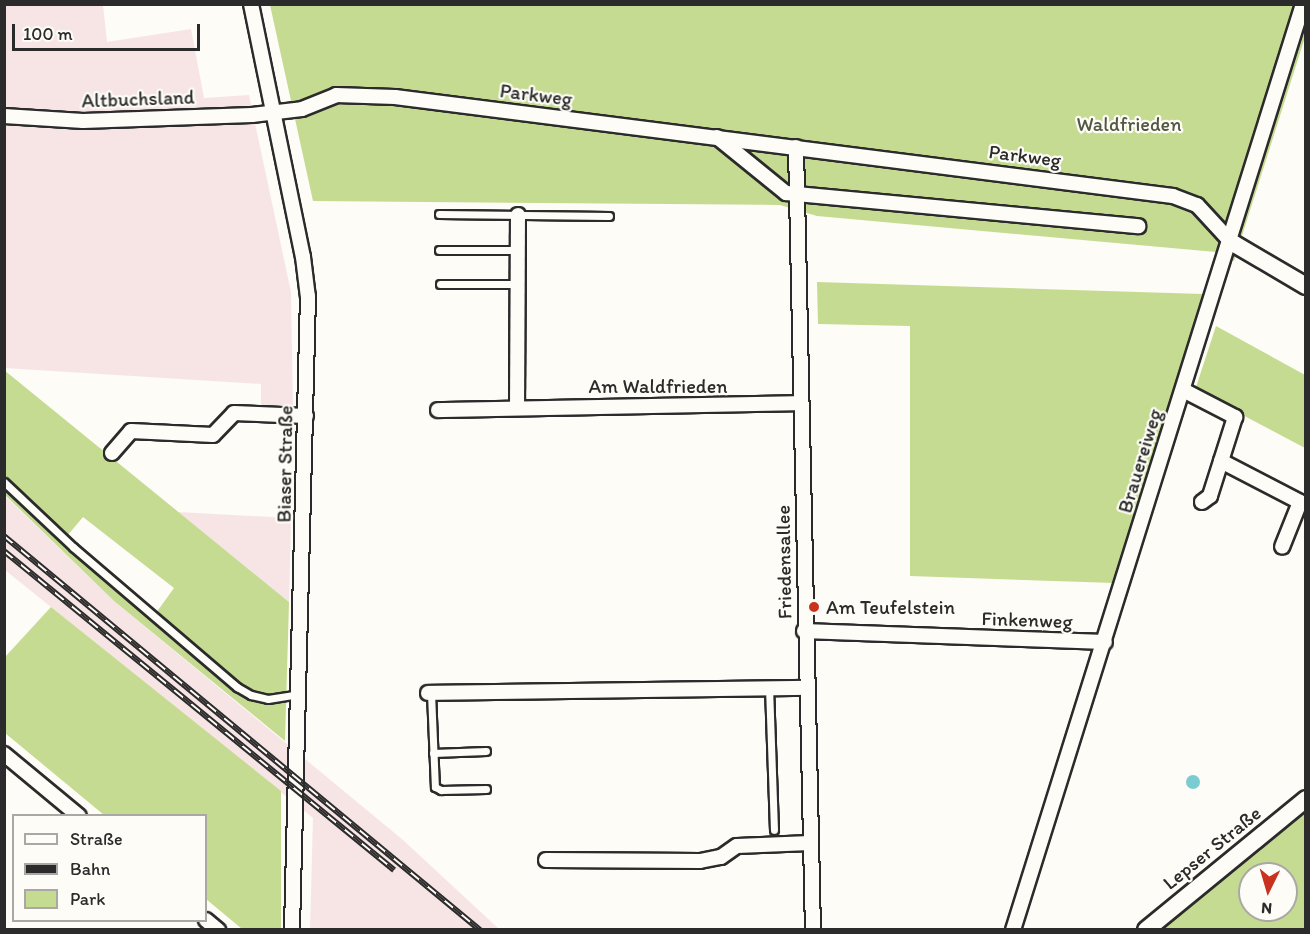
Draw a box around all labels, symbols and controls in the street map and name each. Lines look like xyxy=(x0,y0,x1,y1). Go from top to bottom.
scale bar xyxy=(15,12,202,50)
text: 100 m xyxy=(23,23,73,45)
street label: Parkweg xyxy=(498,79,574,111)
street label: Altbuchsland xyxy=(81,85,195,113)
park label: Waldfrieden xyxy=(1076,112,1182,136)
street label: Parkweg xyxy=(987,140,1063,172)
street label: Am Waldfrieden xyxy=(588,374,728,398)
street label: Biaser Straße xyxy=(272,405,298,523)
street label: Brauereiweg xyxy=(1113,406,1167,516)
street label: Friedensallee xyxy=(771,505,797,619)
place label: Am Teufelstein xyxy=(826,595,955,619)
marker: Am Teufelstein xyxy=(807,600,821,614)
street label: Finkenweg xyxy=(981,606,1073,634)
street label: Lepser Straße xyxy=(1158,801,1266,895)
legend xyxy=(12,814,207,922)
text: Straße xyxy=(70,828,123,850)
text: Bahn xyxy=(70,858,110,880)
north arrow xyxy=(1238,862,1298,922)
text: Park xyxy=(70,888,105,910)
text: N xyxy=(1260,899,1273,918)

